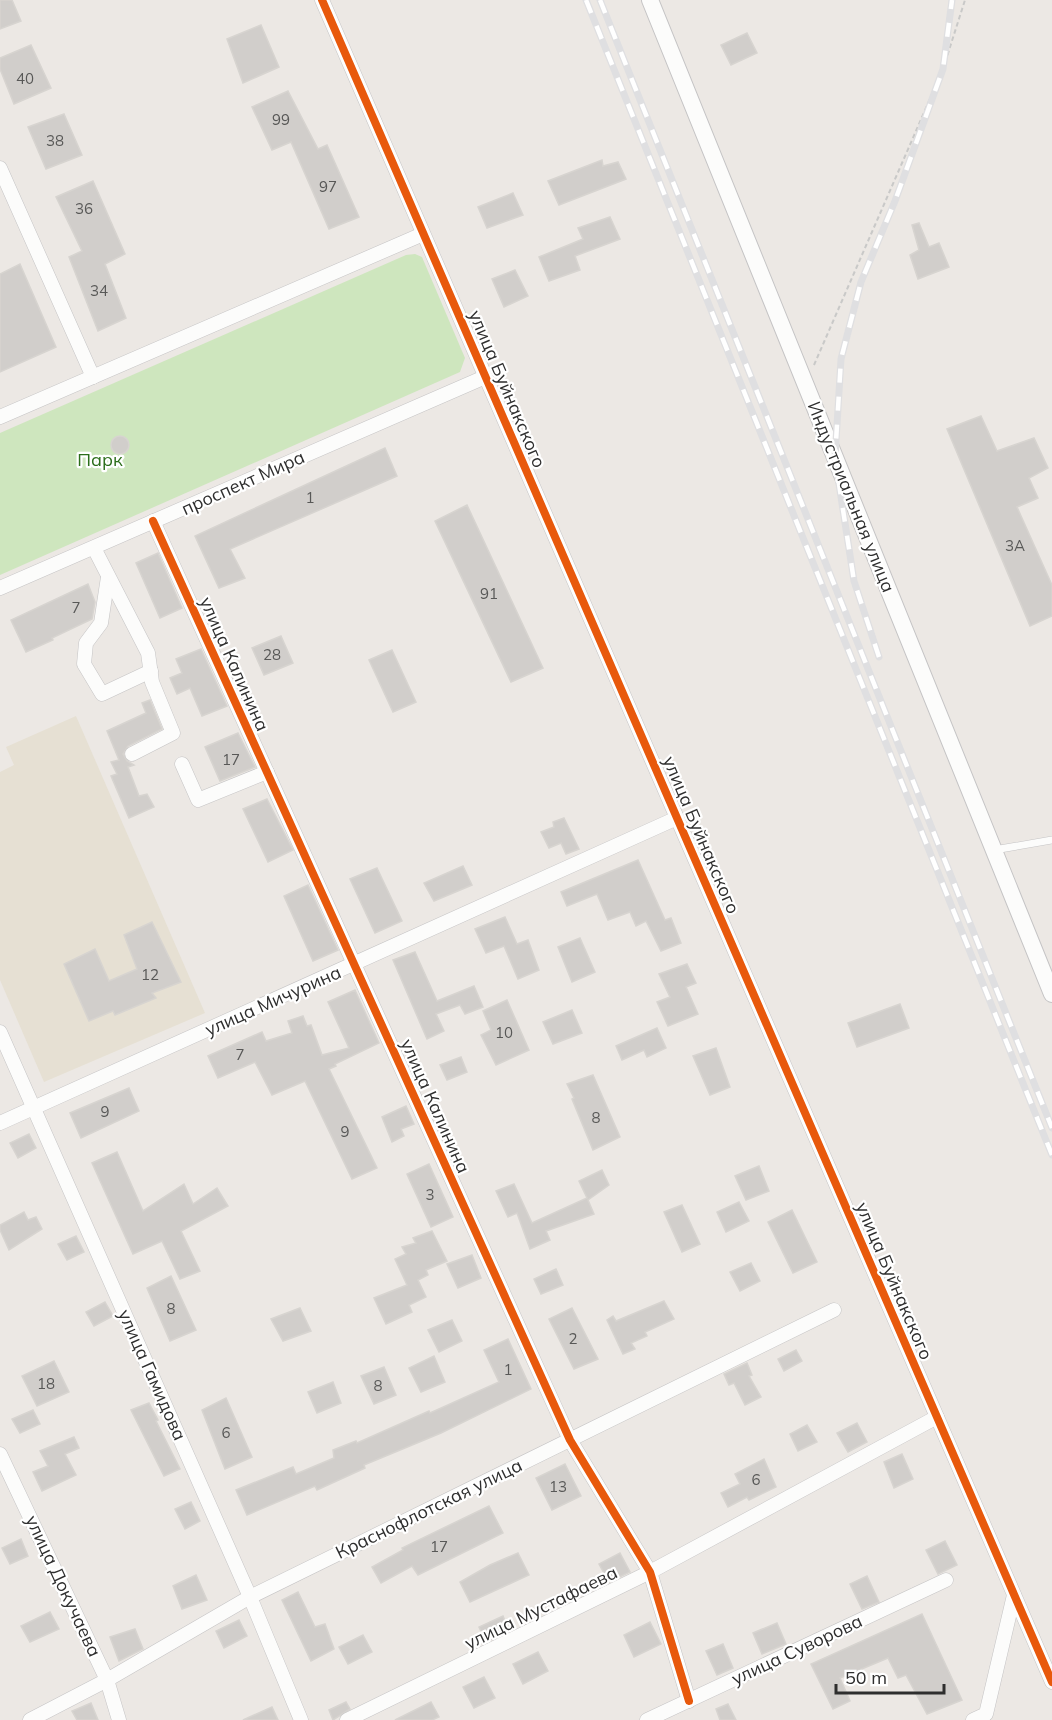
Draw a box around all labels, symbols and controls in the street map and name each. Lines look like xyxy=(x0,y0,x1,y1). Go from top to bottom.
house number: 40 xyxy=(16,69,34,88)
house number: 99 xyxy=(272,110,290,129)
house number: 38 xyxy=(46,131,64,150)
house number: 97 xyxy=(319,177,337,196)
house number: 36 xyxy=(75,199,93,218)
house number: 34 xyxy=(90,281,108,300)
street label: улица Буйнакского xyxy=(464,307,551,471)
street label: Индустриальная улица xyxy=(803,398,900,596)
street label: проспект Мира xyxy=(178,445,308,520)
park label: Парк xyxy=(77,448,123,471)
house number: 1 xyxy=(305,488,315,507)
house number: 3А xyxy=(1005,536,1025,555)
house number: 91 xyxy=(480,584,498,603)
street label: улица Калинина xyxy=(195,593,274,734)
house number: 7 xyxy=(71,598,81,617)
house number: 28 xyxy=(263,645,281,664)
house number: 17 xyxy=(222,750,240,769)
street label: улица Буйнакского xyxy=(658,753,745,917)
street label: улица Мичурина xyxy=(201,960,344,1041)
house number: 12 xyxy=(141,965,159,984)
house number: 10 xyxy=(495,1023,513,1042)
street label: улица Калинина xyxy=(396,1035,475,1176)
house number: 7 xyxy=(235,1045,245,1064)
house number: 9 xyxy=(100,1102,110,1121)
house number: 8 xyxy=(591,1108,601,1127)
house number: 9 xyxy=(340,1122,350,1141)
house number: 3 xyxy=(425,1185,435,1204)
street label: улица Буйнакского xyxy=(851,1199,938,1363)
house number: 8 xyxy=(166,1299,176,1318)
street label: улица Гамидова xyxy=(113,1306,192,1444)
house number: 2 xyxy=(568,1329,578,1348)
house number: 1 xyxy=(503,1360,513,1379)
house number: 18 xyxy=(37,1374,55,1393)
house number: 8 xyxy=(373,1376,383,1395)
house number: 6 xyxy=(221,1423,231,1442)
street label: Краснофлотская улица xyxy=(332,1453,526,1564)
house number: 6 xyxy=(751,1470,761,1489)
house number: 13 xyxy=(549,1477,567,1496)
street label: улица Докучаева xyxy=(21,1511,106,1660)
house number: 17 xyxy=(430,1537,448,1556)
street label: улица Мустафаева xyxy=(461,1561,621,1655)
street label: улица Суворова xyxy=(728,1609,866,1690)
scale bar xyxy=(836,1657,944,1695)
text: 50 m xyxy=(845,1666,887,1689)

